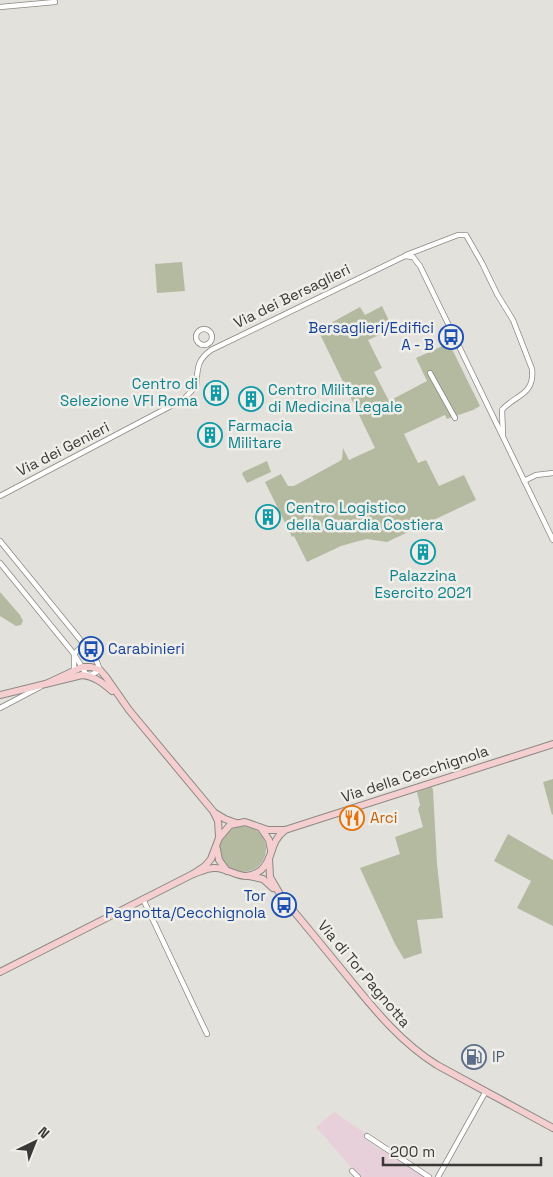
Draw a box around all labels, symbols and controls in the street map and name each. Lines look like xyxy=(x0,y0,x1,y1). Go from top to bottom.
street label: Via dei Bersaglieri xyxy=(230,259,353,332)
place label: Bersaglieri/Edifici A - B xyxy=(308,318,434,354)
bus stop icon: Bersaglieri/Edifici A - B xyxy=(438,324,464,350)
place label: Centro di Selezione VFI Roma xyxy=(60,374,198,410)
building icon: Centro di Selezione VFI Roma xyxy=(203,380,229,406)
place label: Centro Militare di Medicina Legale xyxy=(268,380,403,416)
building icon: Centro Militare di Medicina Legale xyxy=(238,386,264,412)
place label: Farmacia Militare xyxy=(228,416,293,452)
street label: Via dei Genieri xyxy=(13,417,112,480)
building icon: Farmacia Militare xyxy=(197,422,223,448)
place label: Centro Logistico della Guardia Costiera xyxy=(286,498,444,534)
building icon: Centro Logistico della Guardia Costiera xyxy=(255,504,281,530)
building icon: Palazzina Esercito 2021 xyxy=(410,539,436,565)
place label: Palazzina Esercito 2021 xyxy=(375,566,472,602)
bus stop icon: Carabinieri xyxy=(78,636,104,662)
place label: Carabinieri xyxy=(108,639,185,658)
street label: Via della Cecchignola xyxy=(339,741,491,806)
restaurant icon: Arci xyxy=(339,805,365,831)
place label: Arci xyxy=(370,808,397,827)
place label: Tor Pagnotta/Cecchignola xyxy=(105,886,266,922)
bus stop icon: Tor Pagnotta/Cecchignola xyxy=(271,892,297,918)
street label: Via di Tor Pagnotta xyxy=(314,916,415,1031)
fuel station icon: IP xyxy=(461,1044,487,1070)
place label: IP xyxy=(492,1047,505,1066)
north arrow xyxy=(10,1117,60,1167)
text: N xyxy=(34,1123,53,1142)
scale bar xyxy=(383,1134,540,1166)
text: 200 m xyxy=(390,1142,435,1161)

